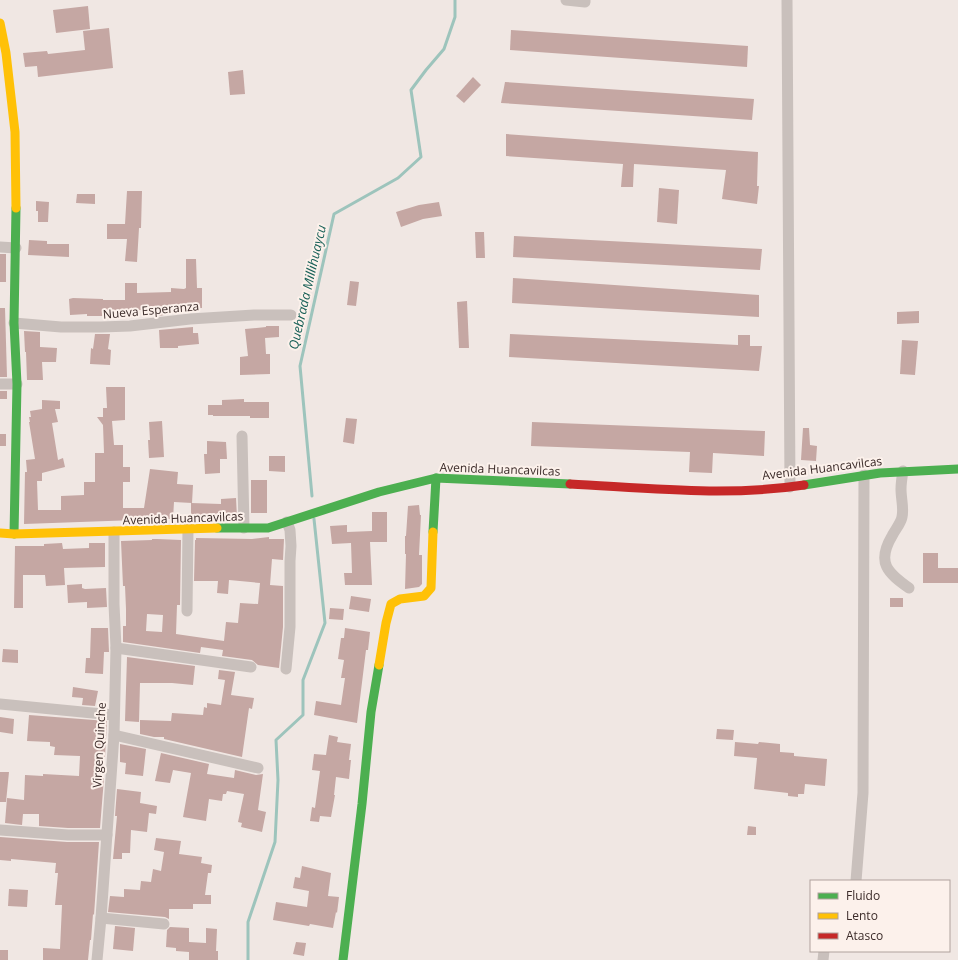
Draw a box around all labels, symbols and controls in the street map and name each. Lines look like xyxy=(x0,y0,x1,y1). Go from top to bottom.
water label: Quebrada Millihuaycu xyxy=(284,222,330,351)
street label: Nueva Esperanza xyxy=(102,297,200,323)
street label: Avenida Huancavilcas xyxy=(761,452,883,484)
street label: Avenida Huancavilcas xyxy=(439,458,561,480)
street label: Avenida Huancavilcas xyxy=(122,507,244,529)
street label: Virgen Quinche xyxy=(88,701,110,788)
legend xyxy=(810,880,950,952)
text: Fluido xyxy=(846,887,880,904)
text: Lento xyxy=(846,907,878,924)
text: Atasco xyxy=(846,927,883,944)

